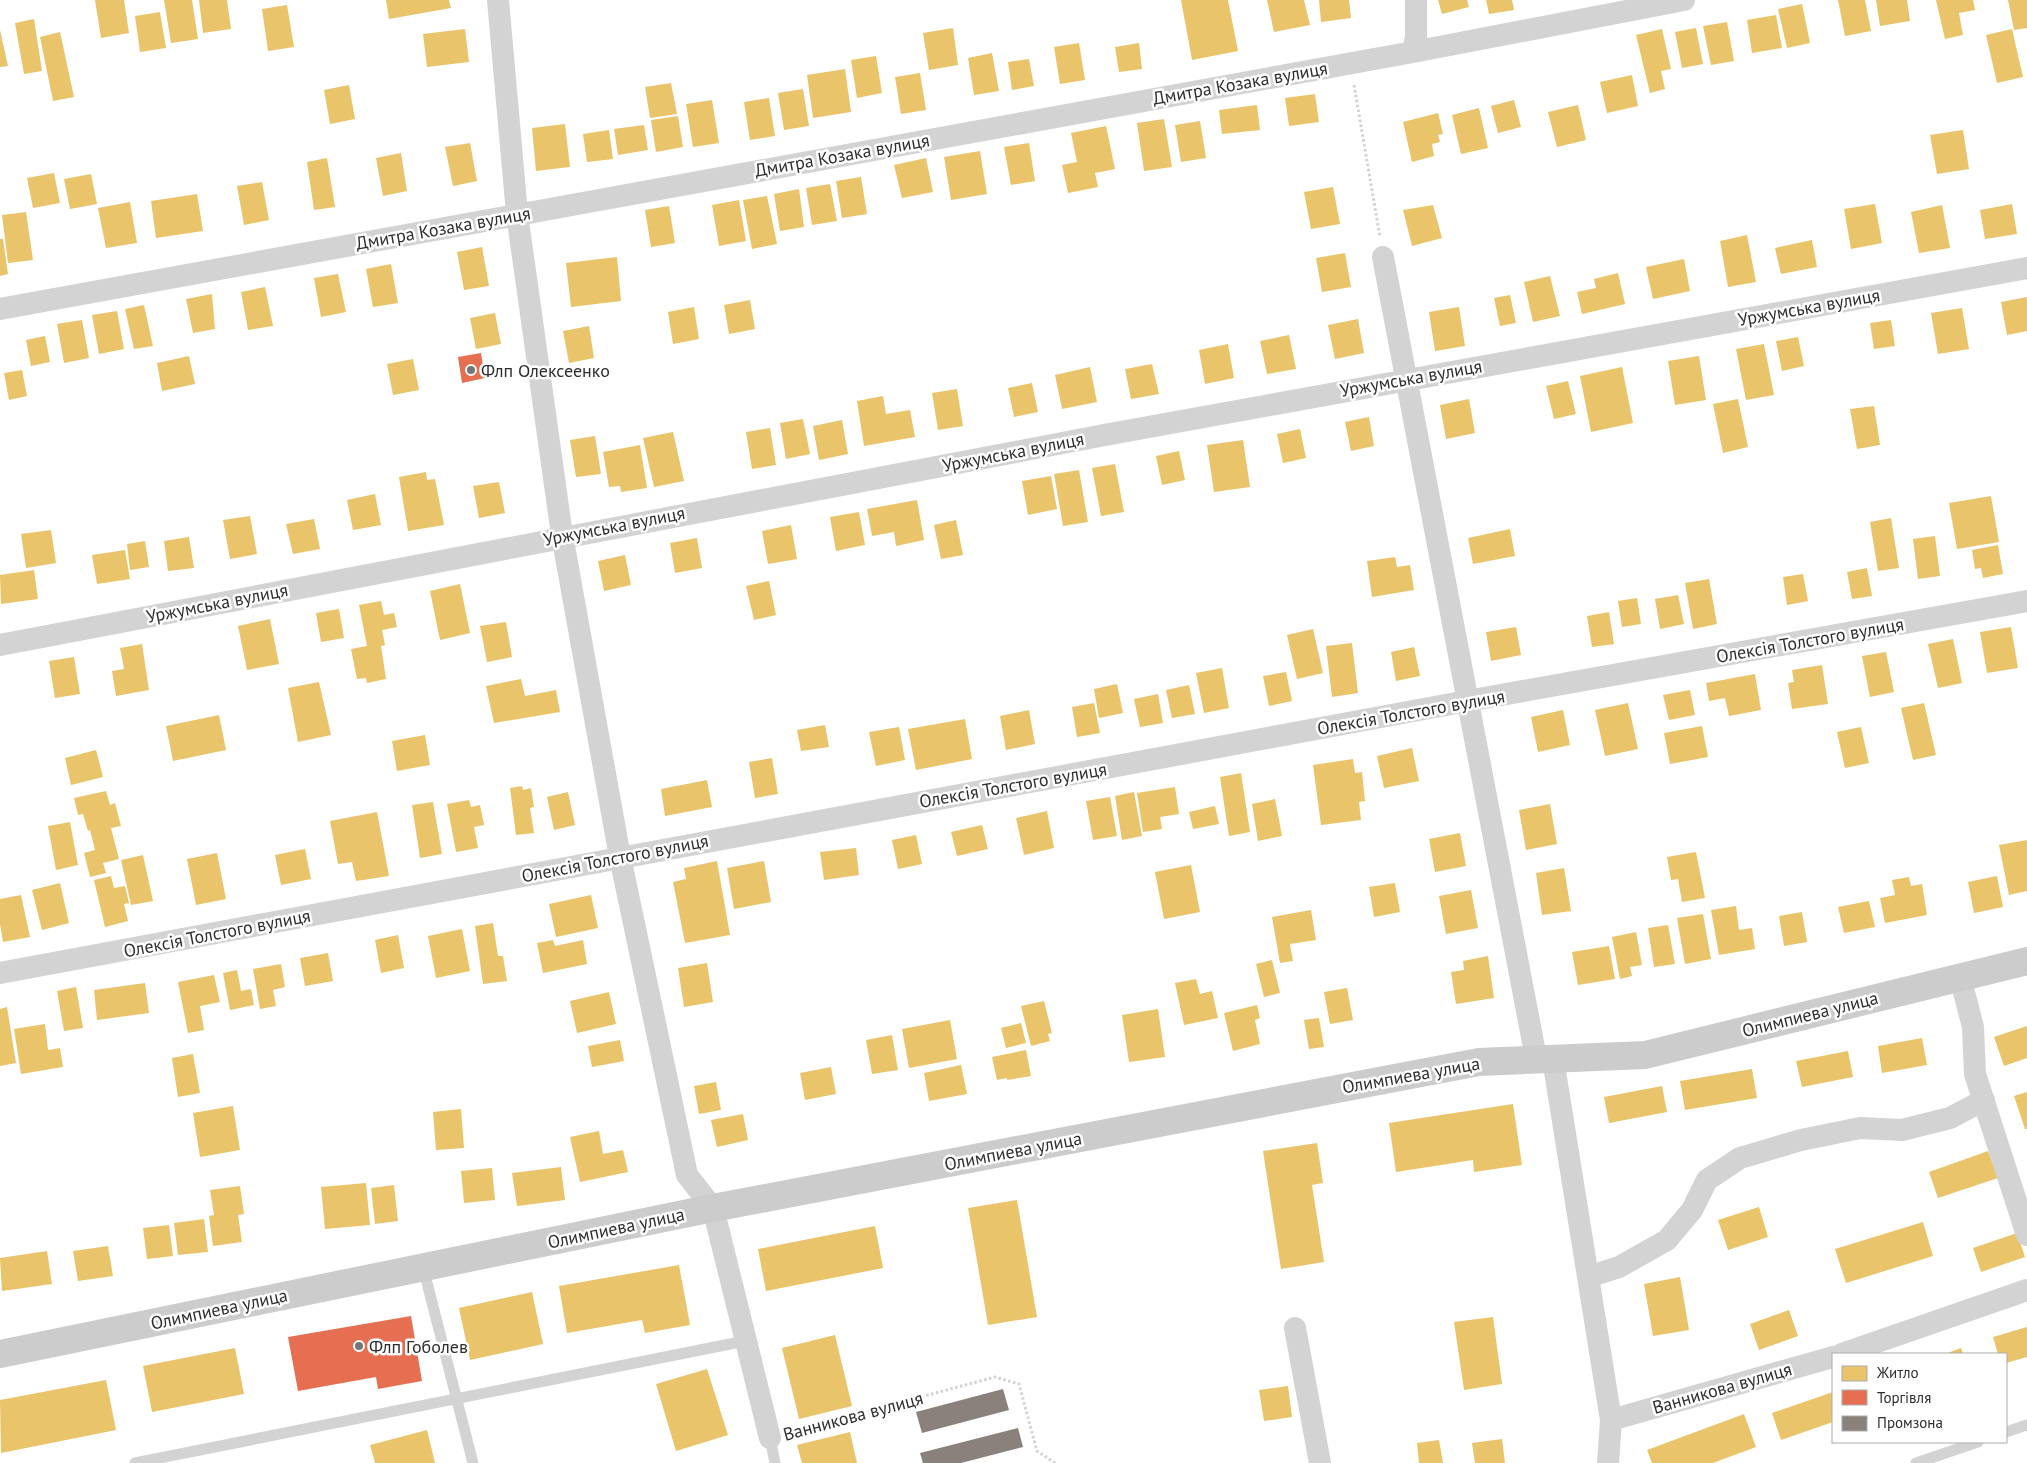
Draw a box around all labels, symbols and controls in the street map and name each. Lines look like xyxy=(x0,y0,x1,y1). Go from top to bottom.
street label: Дмитра Козака вулиця xyxy=(1151,56,1329,110)
street label: Дмитра Козака вулиця xyxy=(753,128,931,182)
street label: Дмитра Козака вулиця xyxy=(354,201,532,255)
street label: Уржумська вулиця xyxy=(1736,283,1882,331)
street label: Уржумська вулиця xyxy=(1338,354,1484,402)
place label: Флп Олексеенко xyxy=(481,359,610,382)
marker: Флп Олексеенко xyxy=(465,364,477,376)
street label: Уржумська вулиця xyxy=(940,427,1086,477)
street label: Уржумська вулиця xyxy=(541,501,687,551)
street label: Уржумська вулиця xyxy=(144,578,290,628)
street label: Олексія Толстого вулиця xyxy=(1714,612,1906,668)
street label: Олексія Толстого вулиця xyxy=(1315,684,1507,740)
street label: Олексія Толстого вулиця xyxy=(917,757,1109,813)
street label: Олексія Толстого вулиця xyxy=(520,829,710,887)
street label: Олексія Толстого вулиця xyxy=(122,904,312,962)
street label: Олимпиева улица xyxy=(1740,986,1880,1042)
street label: Олимпиева улица xyxy=(1340,1052,1482,1098)
street label: Олимпиева улица xyxy=(942,1126,1084,1176)
street label: Олимпиева улица xyxy=(545,1202,687,1254)
street label: Олимпиева улица xyxy=(148,1283,290,1335)
place label: Флп Гоболев xyxy=(369,1335,468,1358)
marker: Флп Гоболев xyxy=(353,1340,365,1352)
legend xyxy=(1832,1353,2007,1443)
street label: Ванникова вулиця xyxy=(1650,1357,1794,1419)
text: Житло xyxy=(1876,1363,1919,1382)
street label: Ванникова вулиця xyxy=(781,1386,925,1446)
text: Торгівля xyxy=(1877,1388,1931,1407)
text: Промзона xyxy=(1877,1413,1943,1432)

